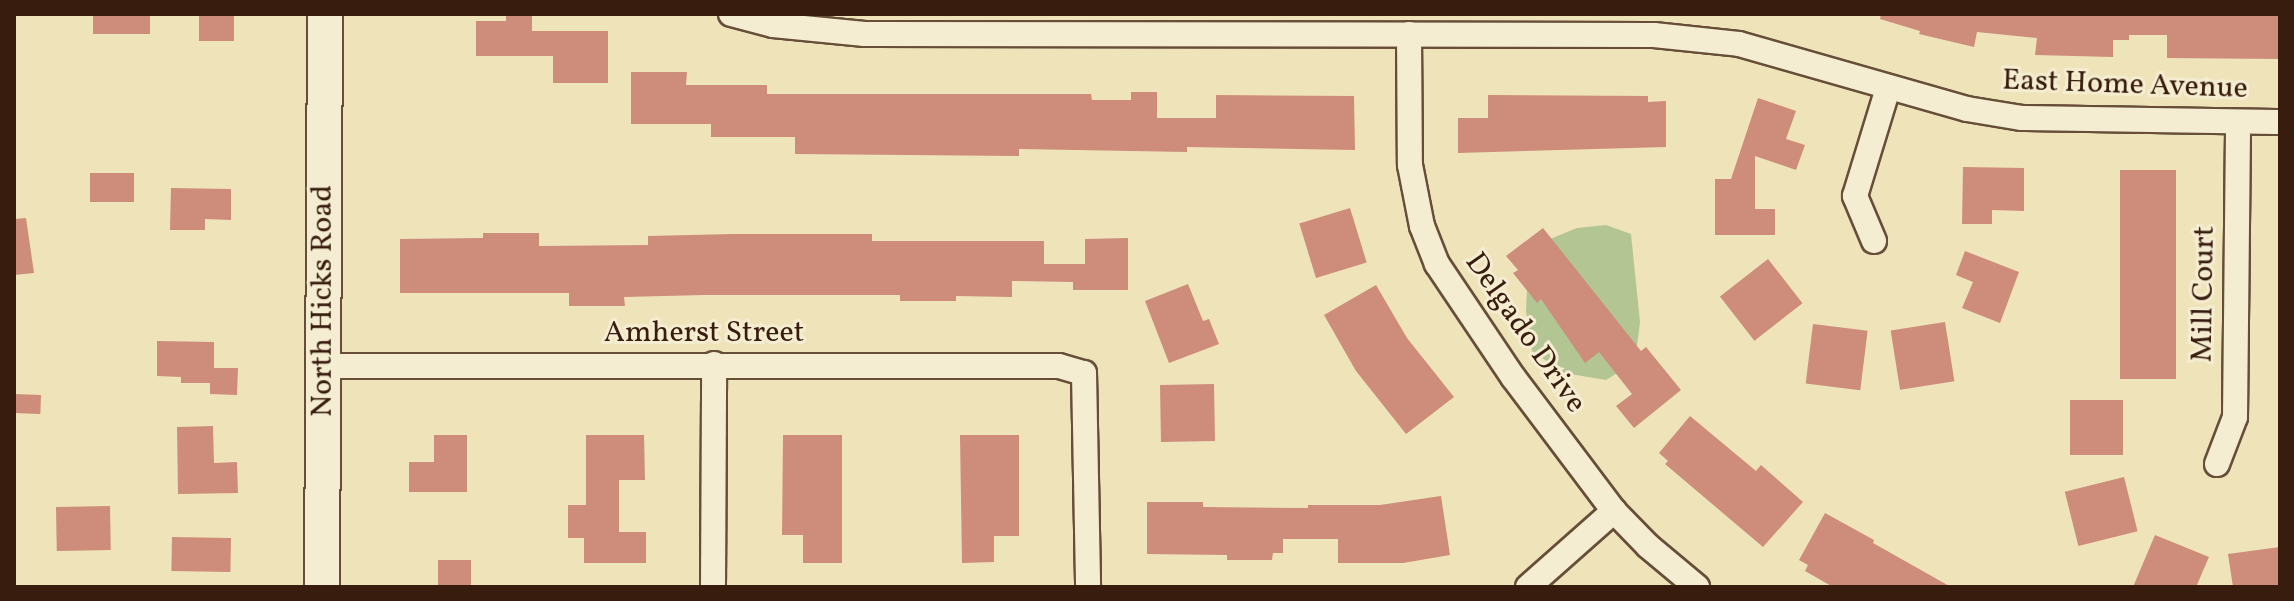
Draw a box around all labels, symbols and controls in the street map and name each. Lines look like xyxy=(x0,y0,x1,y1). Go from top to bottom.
street label: East Home Avenue xyxy=(2002,63,2248,107)
street label: North Hicks Road xyxy=(305,185,341,417)
street label: Mill Court xyxy=(2185,225,2223,363)
street label: Delgado Drive xyxy=(1456,246,1594,420)
street label: Amherst Street xyxy=(604,315,804,351)

